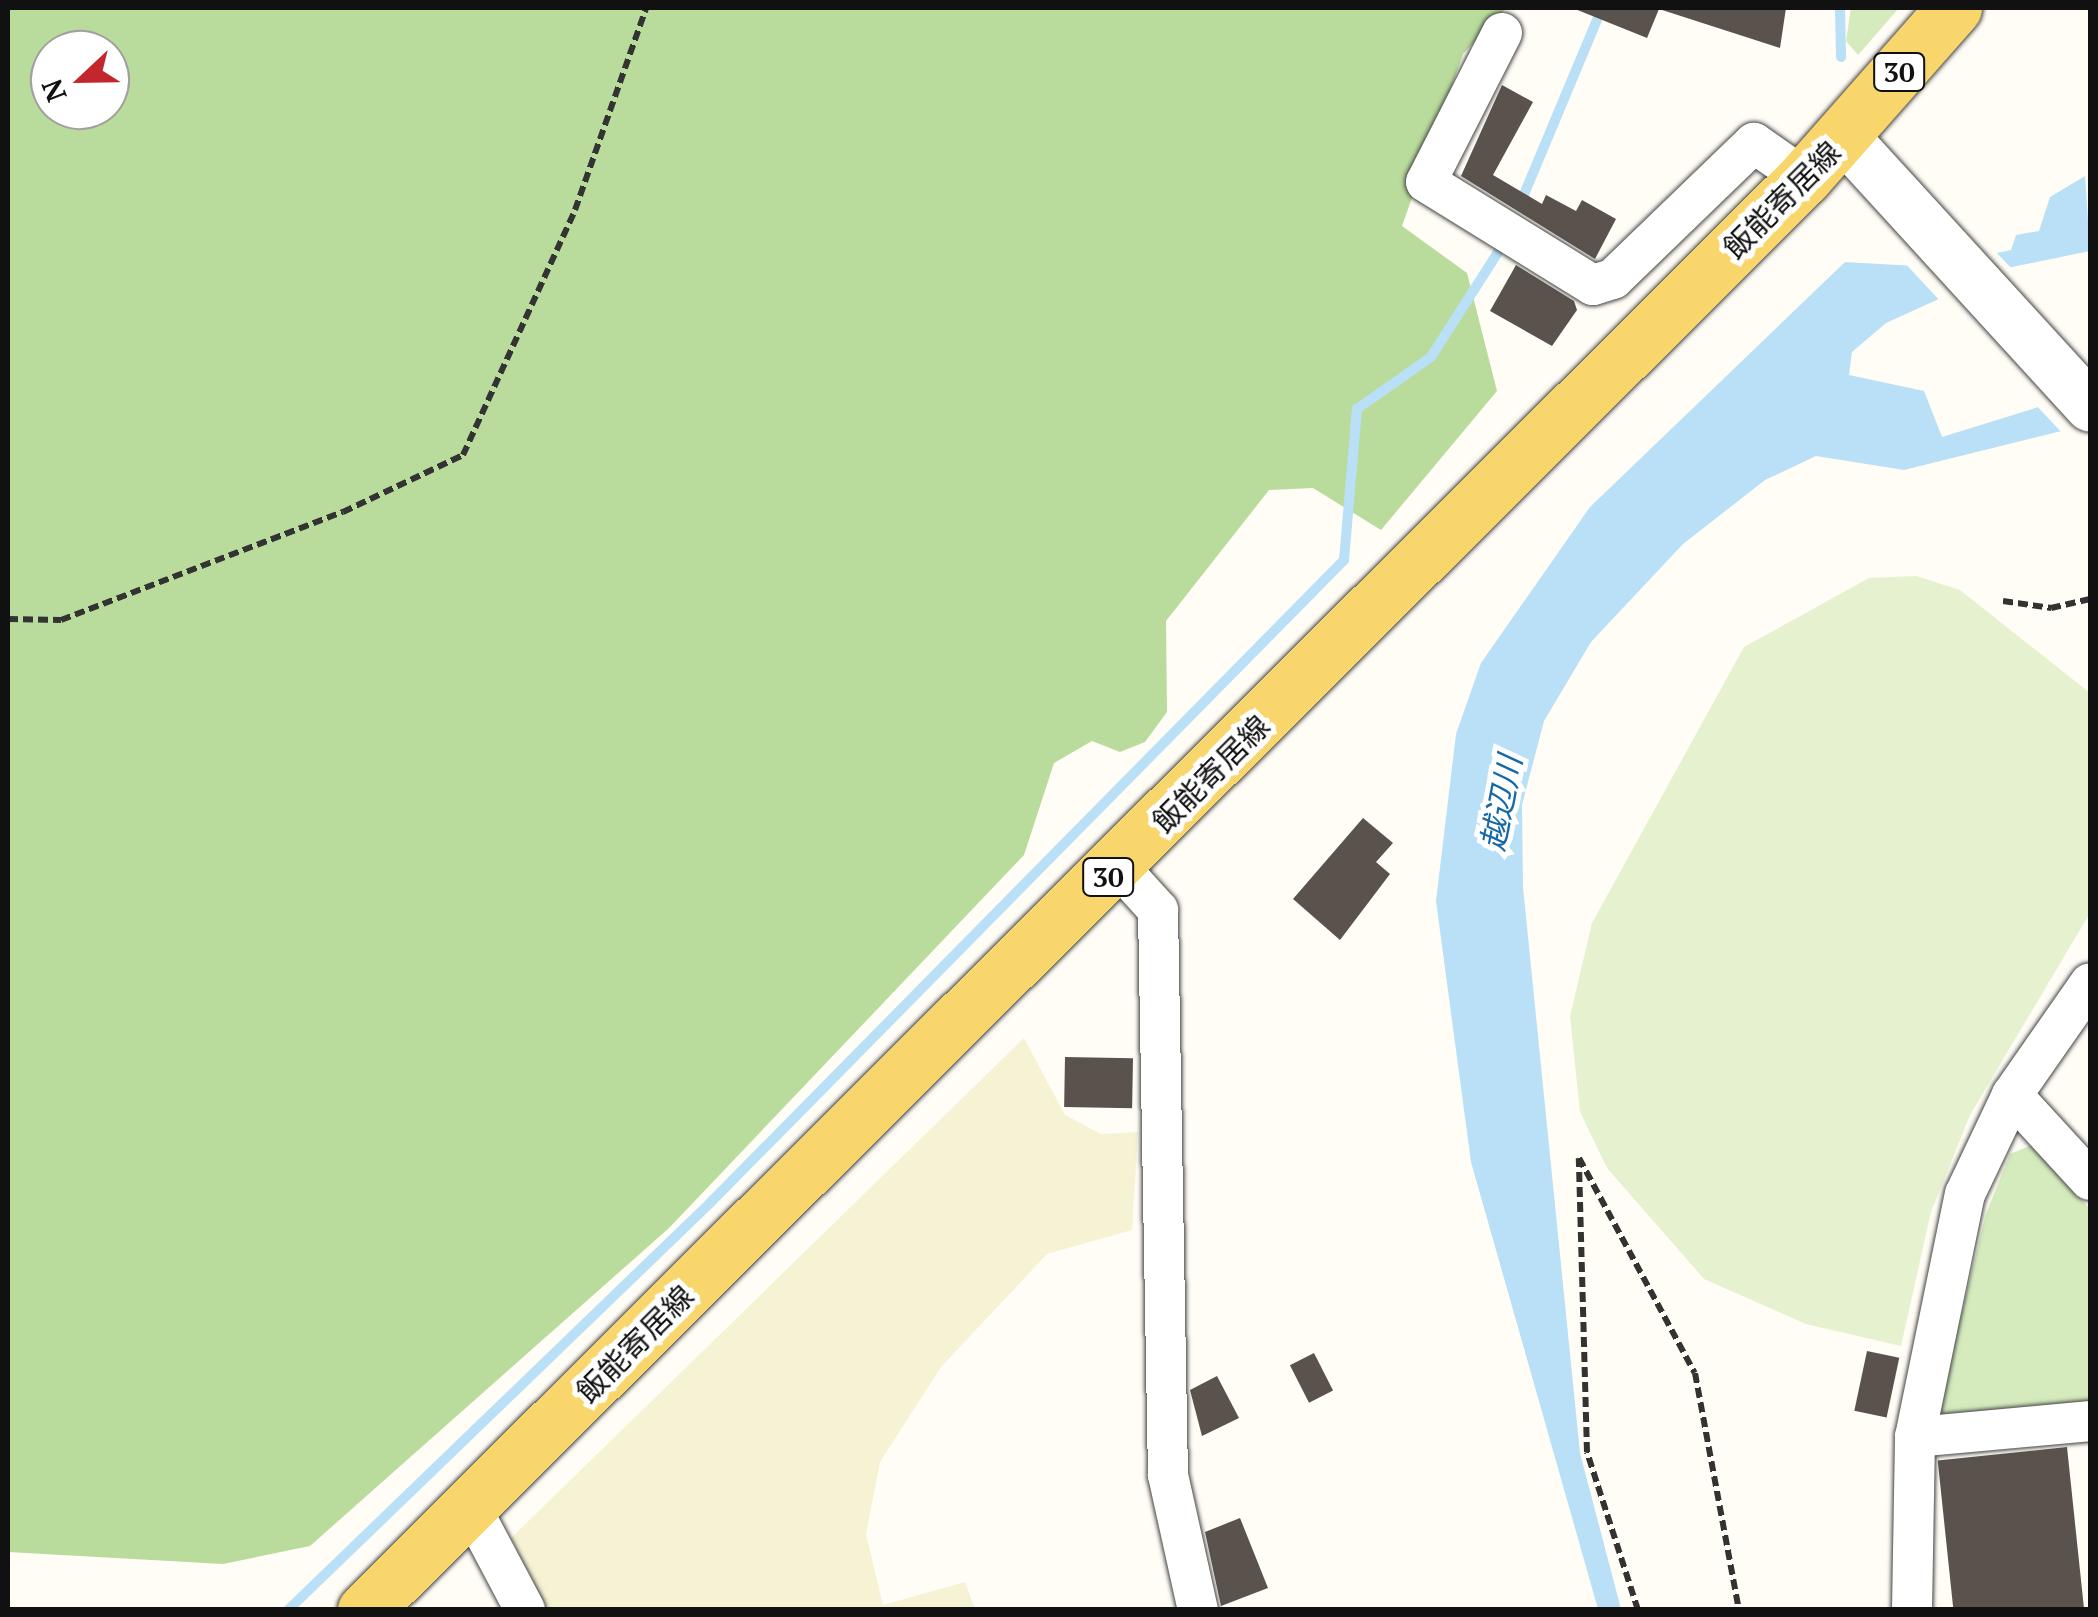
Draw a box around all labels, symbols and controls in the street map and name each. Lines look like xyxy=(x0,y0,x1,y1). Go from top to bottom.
north arrow xyxy=(30,30,130,130)
road number: 30 xyxy=(1872,49,1926,95)
text: N xyxy=(32,74,75,107)
street label: 飯能寄居線 xyxy=(1716,134,1848,266)
street label: 飯能寄居線 xyxy=(1145,708,1277,840)
water label: 越辺川 xyxy=(1473,752,1529,854)
road number: 30 xyxy=(1080,854,1136,900)
street label: 飯能寄居線 xyxy=(569,1278,701,1410)

